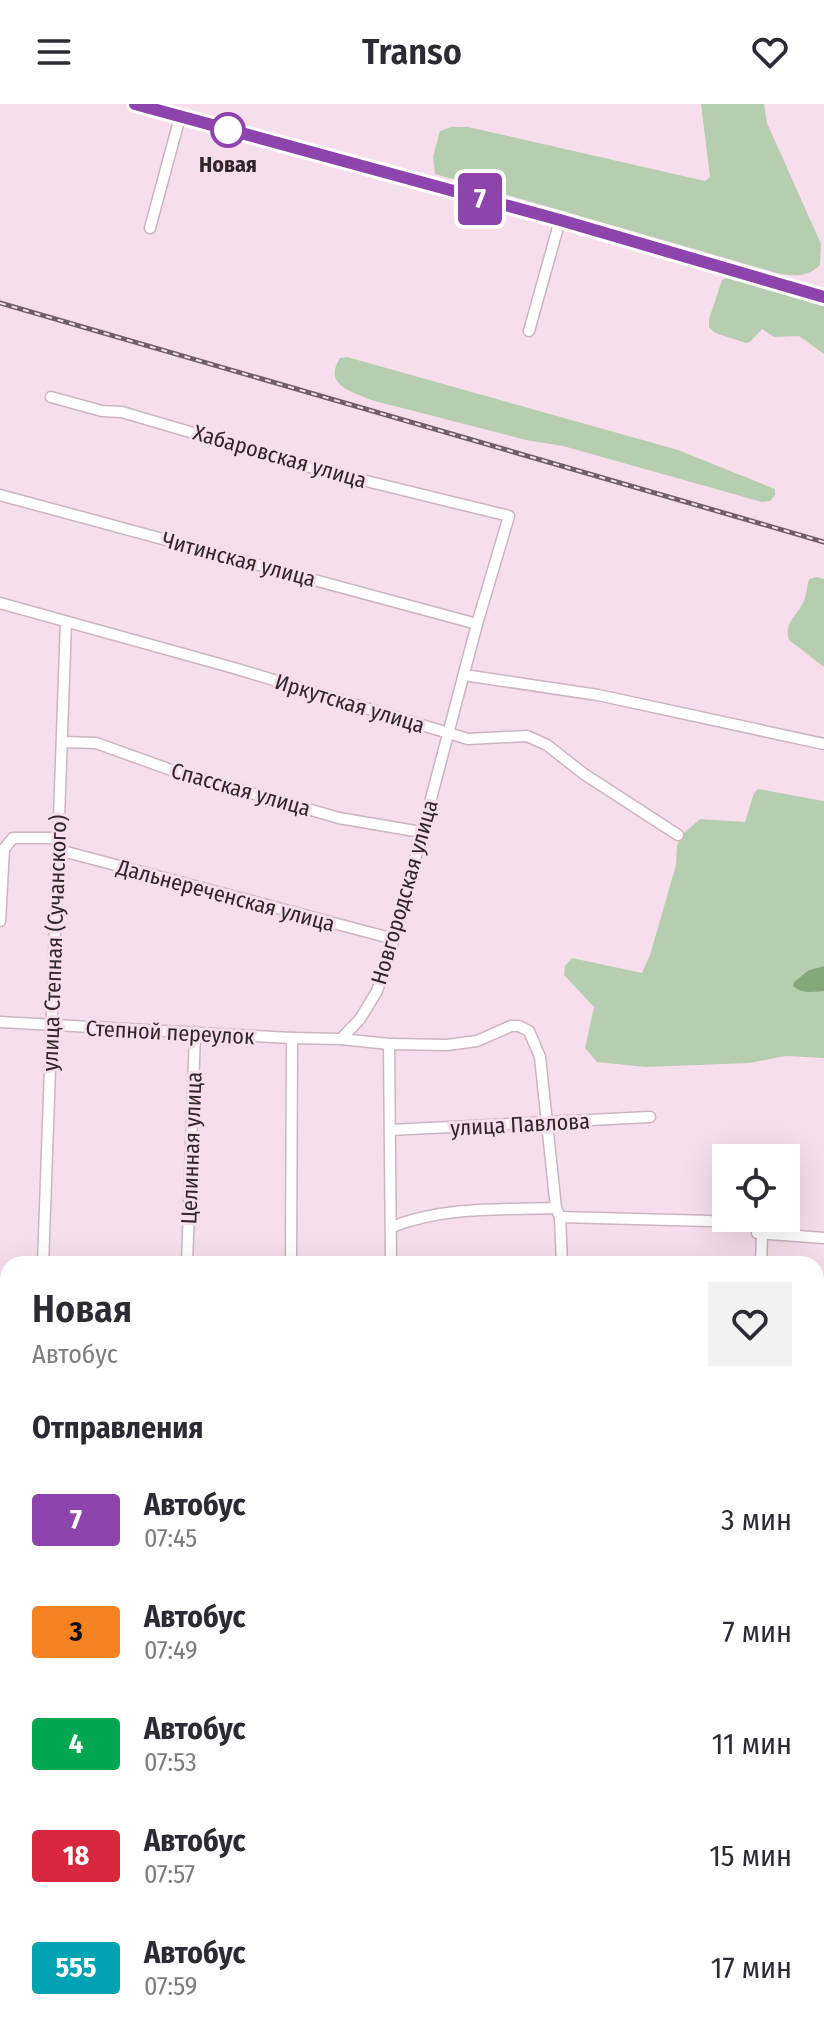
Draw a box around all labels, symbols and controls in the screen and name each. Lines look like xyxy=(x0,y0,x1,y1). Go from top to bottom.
icon: menu xyxy=(32,30,76,74)
text: Transo xyxy=(362,30,462,74)
icon: heart xyxy=(748,30,792,74)
marker: Новая xyxy=(211,113,245,147)
place label: Новая xyxy=(199,151,257,178)
line badge: 7 xyxy=(454,173,506,225)
text: 7 xyxy=(474,182,486,215)
street label: Хабаровская улица xyxy=(190,419,370,494)
street label: Читинская улица xyxy=(159,526,319,593)
street label: Иркутская улица xyxy=(272,668,428,739)
street label: Спасская улица xyxy=(168,757,314,822)
street label: Новгородская улица xyxy=(365,797,444,988)
street label: улица Степная (Сучанского) xyxy=(37,814,72,1072)
street label: Дальнереченская улица xyxy=(113,853,338,938)
street label: Степной переулок xyxy=(85,1015,256,1050)
street label: Целинная улица xyxy=(175,1071,208,1225)
street label: улица Павлова xyxy=(450,1107,591,1142)
map controls xyxy=(712,1144,800,1232)
button: locate xyxy=(712,1144,800,1232)
button: heart xyxy=(708,1282,792,1366)
text: Новая xyxy=(32,1286,132,1332)
text: Автобус xyxy=(32,1339,118,1370)
text: Отправления xyxy=(32,1410,203,1446)
text: Автобус xyxy=(144,1487,246,1523)
text: 3 мин xyxy=(721,1502,792,1538)
text: 7 xyxy=(70,1503,82,1536)
text: 07:45 xyxy=(144,1523,197,1554)
text: Автобус xyxy=(144,1599,246,1635)
text: 7 мин xyxy=(722,1614,792,1650)
text: 3 xyxy=(69,1615,83,1648)
text: 07:49 xyxy=(144,1635,198,1666)
text: Автобус xyxy=(144,1711,246,1747)
text: 11 мин xyxy=(712,1726,792,1762)
text: 4 xyxy=(69,1727,83,1760)
text: 07:53 xyxy=(144,1747,197,1778)
text: Автобус xyxy=(144,1823,246,1859)
text: 15 мин xyxy=(709,1838,792,1874)
text: 18 xyxy=(63,1839,89,1872)
text: 07:57 xyxy=(144,1859,195,1890)
text: Автобус xyxy=(144,1935,246,1971)
text: 17 мин xyxy=(711,1950,792,1986)
text: 555 xyxy=(56,1951,96,1984)
text: 07:59 xyxy=(144,1971,197,2002)

